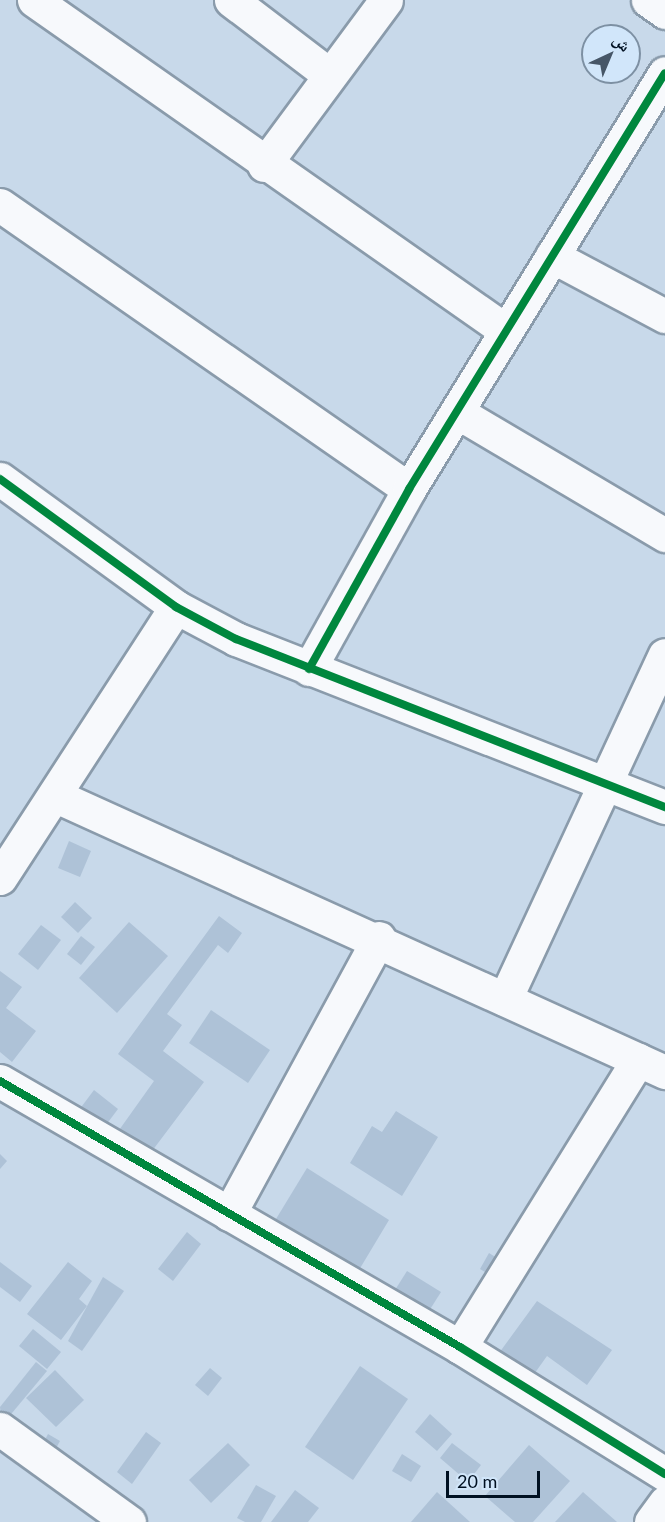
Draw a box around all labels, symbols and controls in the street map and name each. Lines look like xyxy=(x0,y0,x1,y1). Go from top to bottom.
north arrow xyxy=(581,24,641,84)
text: ش xyxy=(610,29,635,55)
scale bar xyxy=(449,1459,544,1497)
text: 20 m xyxy=(457,1470,497,1492)

